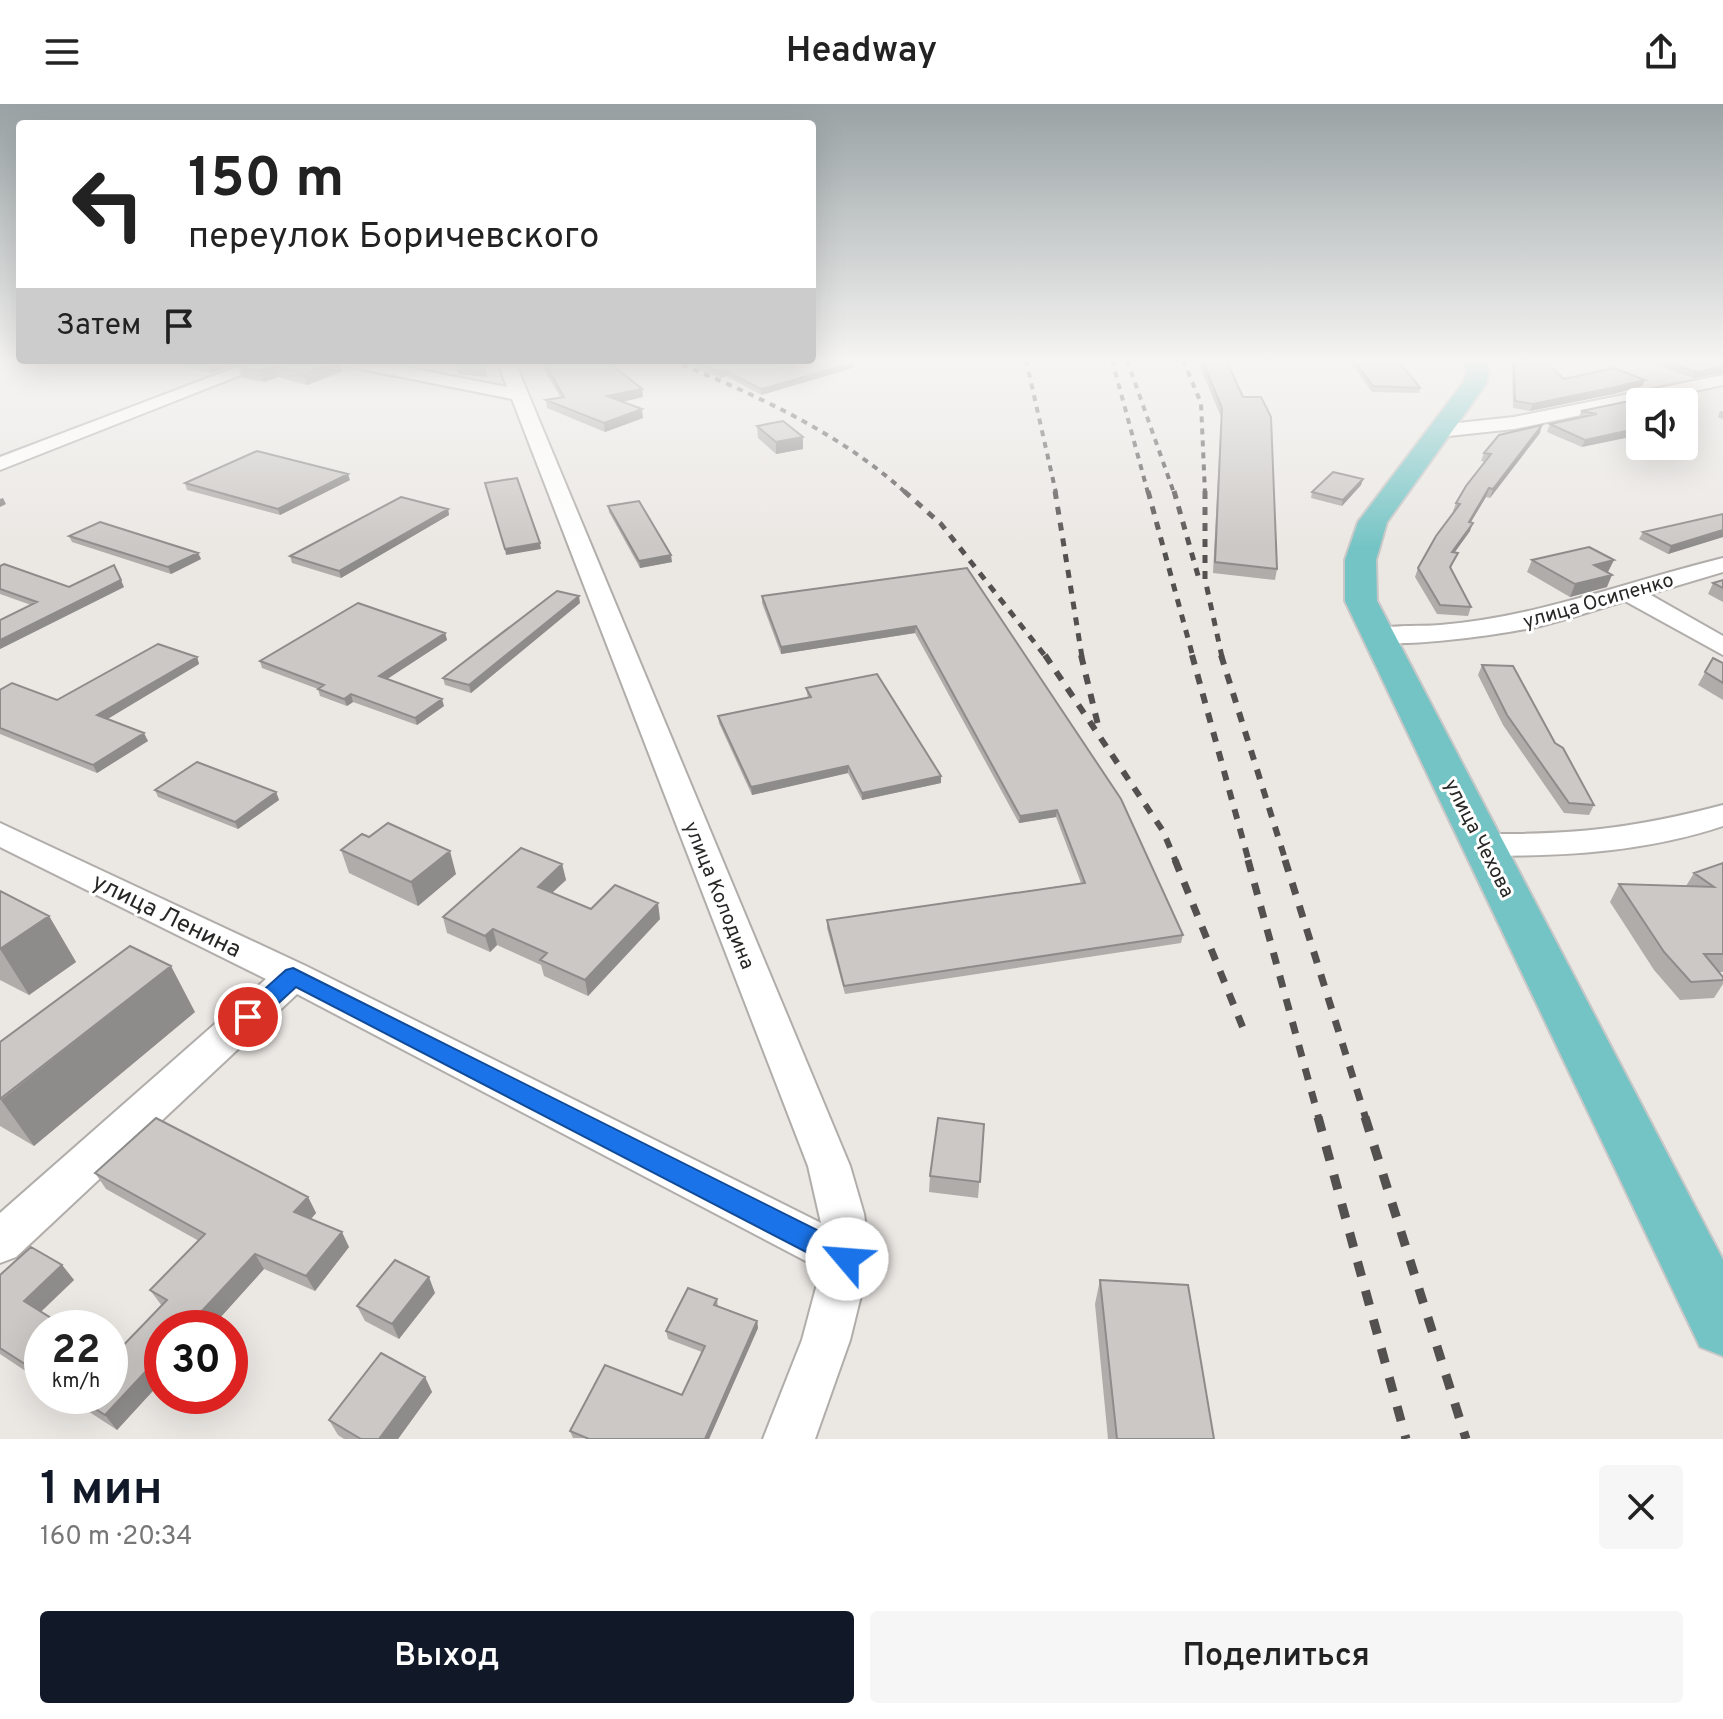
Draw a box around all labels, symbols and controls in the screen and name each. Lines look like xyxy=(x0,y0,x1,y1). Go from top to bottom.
text: Headway xyxy=(786,29,937,75)
icon: menu xyxy=(40,30,84,74)
icon: share xyxy=(1639,30,1683,74)
text: 150 m xyxy=(188,146,344,216)
icon: left xyxy=(56,152,160,256)
text: переулок Боричевского xyxy=(188,215,599,261)
icon: arrive xyxy=(157,304,201,348)
text: Затем xyxy=(56,308,141,345)
map controls xyxy=(1626,388,1698,460)
button: sound xyxy=(1626,388,1698,460)
street label: улица Осипенко xyxy=(1520,568,1677,636)
street label: улица Чехова xyxy=(1437,775,1519,903)
street label: улица Колодина xyxy=(677,818,760,974)
street label: улица Ленина xyxy=(87,868,245,966)
pin xyxy=(214,983,282,1051)
icon: arrive xyxy=(226,995,270,1039)
position arrow xyxy=(805,1217,889,1301)
speed limit sign: 30 xyxy=(144,1310,248,1414)
text: 22 xyxy=(52,1327,100,1377)
text: km/h xyxy=(52,1369,100,1395)
text: 1 мин xyxy=(40,1461,163,1521)
button: close xyxy=(1599,1465,1683,1549)
text: 160 m · 20:34 xyxy=(40,1521,193,1554)
button: Выход xyxy=(40,1611,854,1703)
button: Поделиться xyxy=(870,1611,1683,1703)

